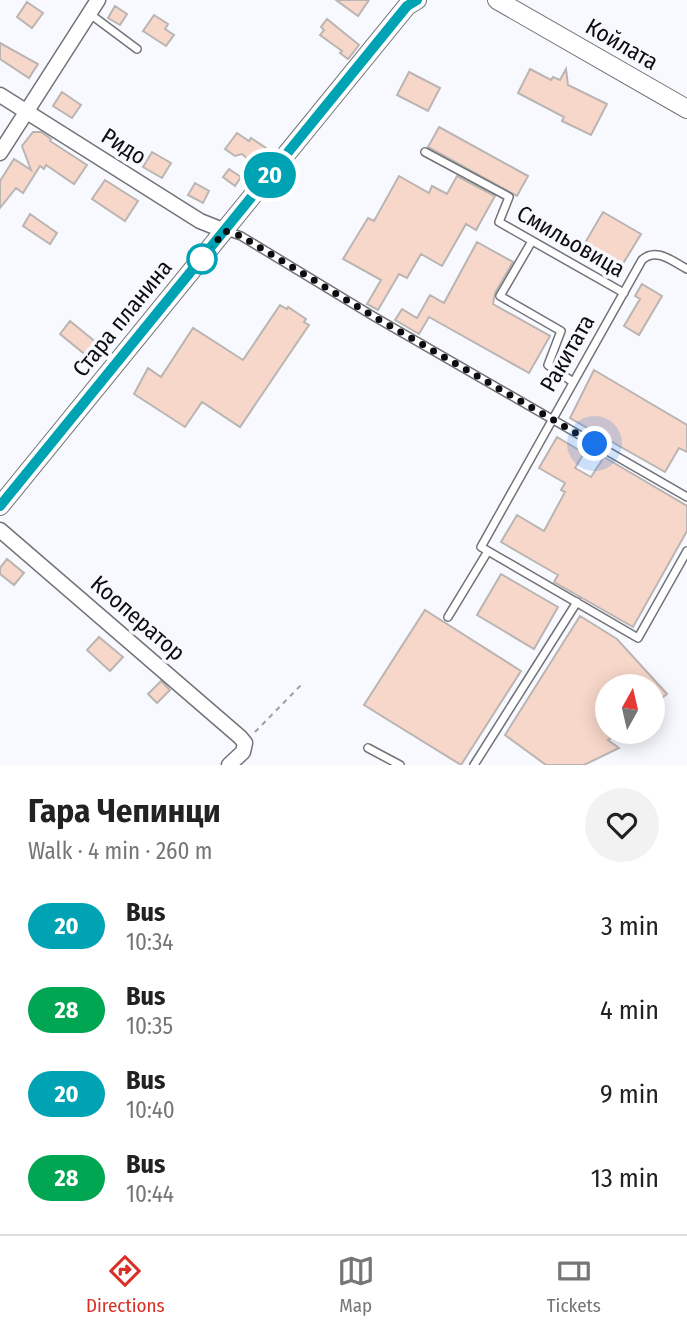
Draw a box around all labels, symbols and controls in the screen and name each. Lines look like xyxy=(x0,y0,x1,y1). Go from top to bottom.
street label: Койлата xyxy=(581,12,663,76)
street label: Ридо xyxy=(96,122,152,170)
line badge: 20 xyxy=(238,152,302,198)
text: 20 xyxy=(258,161,282,189)
street label: Смильовица xyxy=(512,199,630,283)
unlabelled marker xyxy=(187,244,217,274)
street label: Стара планина xyxy=(66,254,178,382)
street label: Ракитата xyxy=(534,309,600,397)
your location xyxy=(577,426,612,461)
street label: Кооператор xyxy=(85,569,191,667)
north arrow xyxy=(595,674,665,744)
map controls xyxy=(595,674,665,744)
button: heart xyxy=(585,788,659,862)
text: Гара Чепинци xyxy=(28,791,221,831)
text: Walk · 4 min · 260 m xyxy=(28,837,213,865)
text: Bus xyxy=(126,897,165,928)
text: 3 min xyxy=(601,911,659,942)
text: 20 xyxy=(54,912,79,940)
text: 10:34 xyxy=(126,928,173,956)
text: Bus xyxy=(126,981,165,1012)
text: 4 min xyxy=(600,995,659,1026)
text: 28 xyxy=(55,996,78,1024)
text: 10:35 xyxy=(126,1012,173,1040)
text: Bus xyxy=(126,1065,165,1096)
text: 9 min xyxy=(600,1079,659,1110)
text: 20 xyxy=(54,1080,79,1108)
text: 10:40 xyxy=(126,1096,175,1124)
text: Bus xyxy=(126,1149,165,1180)
text: 13 min xyxy=(591,1163,659,1194)
text: 28 xyxy=(55,1164,78,1192)
text: 10:44 xyxy=(126,1180,174,1208)
tab: Directions xyxy=(86,1252,165,1317)
tab: Map xyxy=(337,1252,375,1317)
tab: Tickets xyxy=(547,1252,601,1317)

